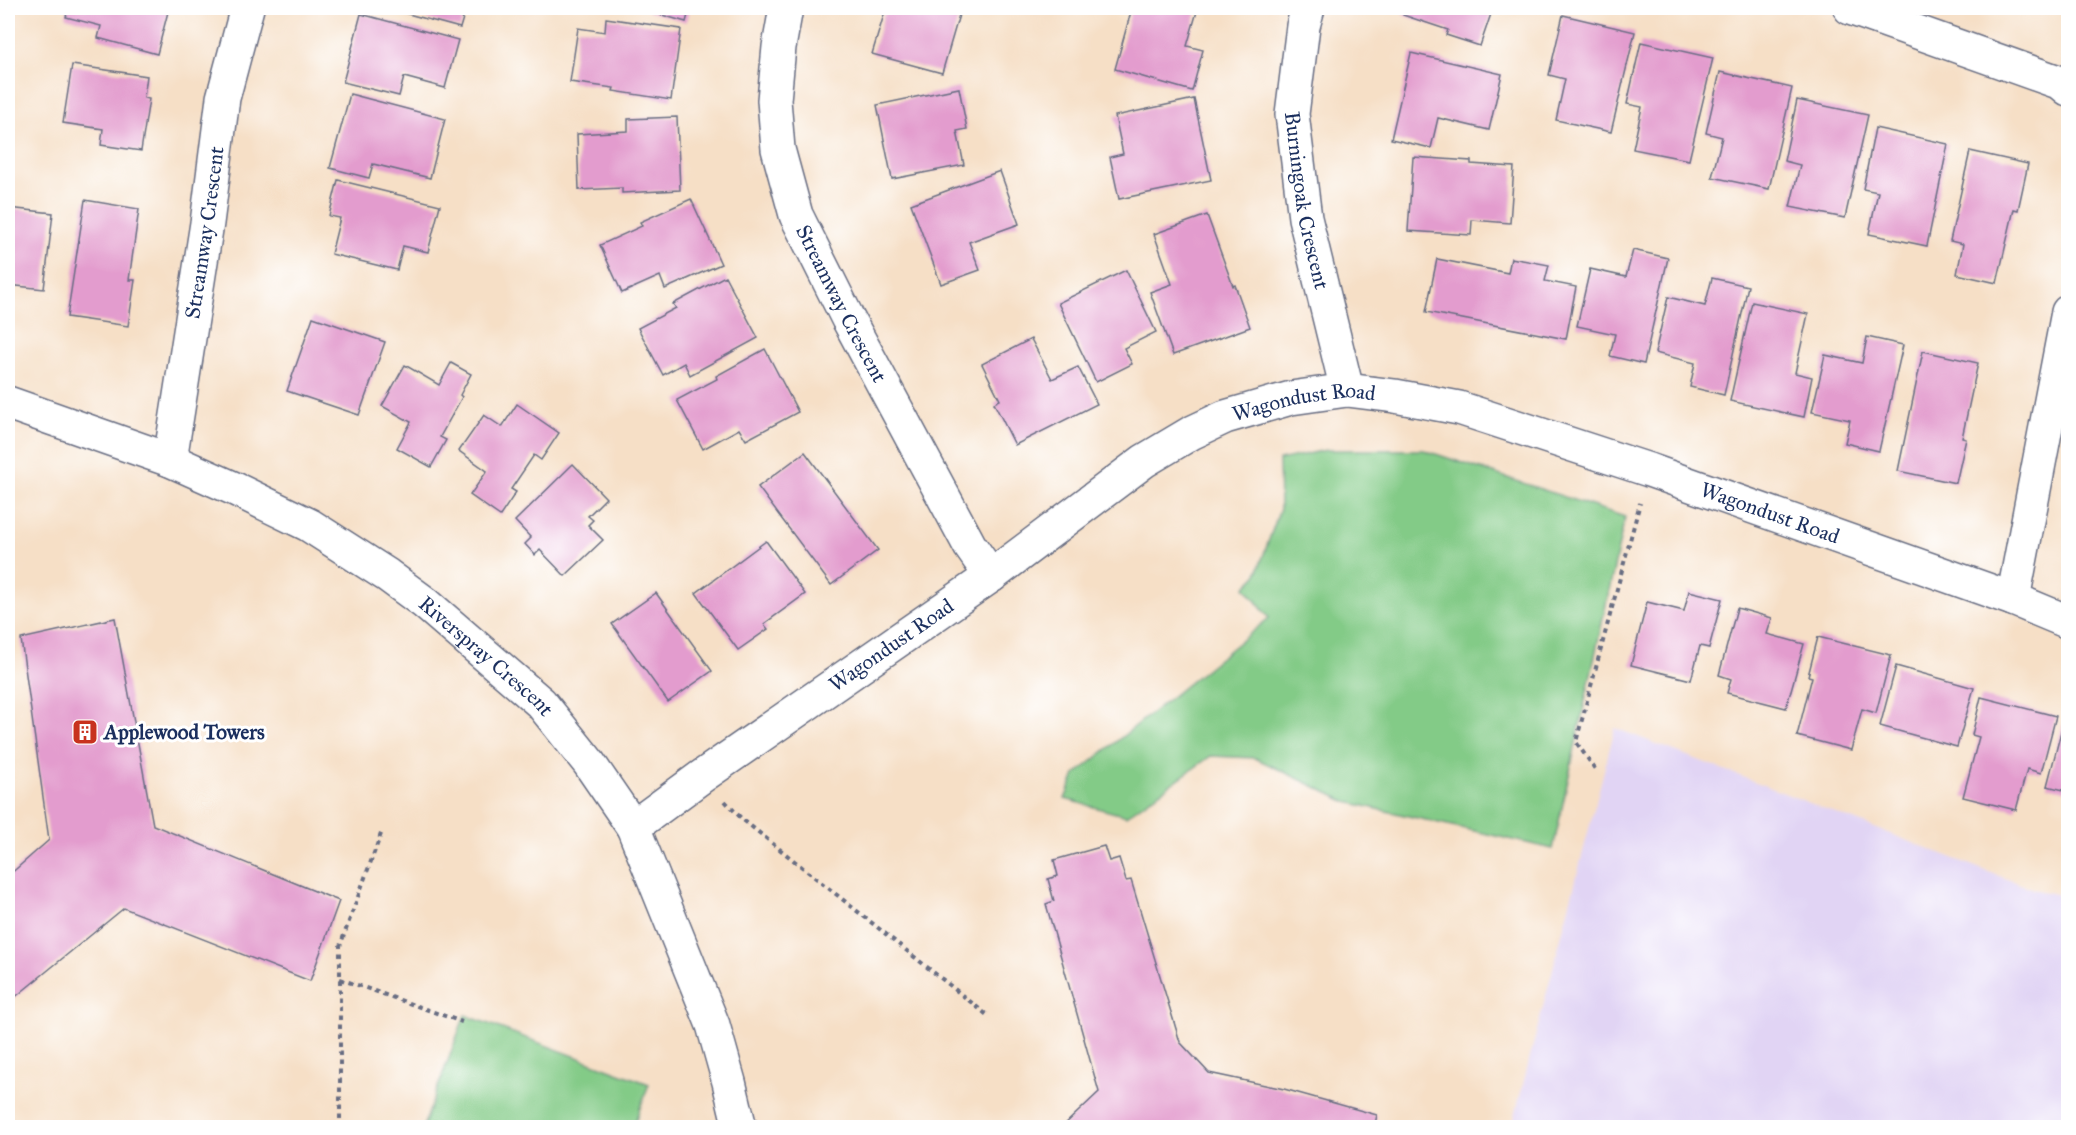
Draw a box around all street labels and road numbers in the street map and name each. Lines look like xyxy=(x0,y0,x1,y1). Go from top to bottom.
street label: Burningoak Crescent xyxy=(1279,110,1335,292)
street label: Streamway Crescent xyxy=(179,144,230,321)
street label: Streamway Crescent xyxy=(790,220,893,387)
street label: Wagondust Road xyxy=(1229,377,1378,427)
street label: Wagondust Road xyxy=(1697,476,1844,550)
street label: Riverspray Crescent xyxy=(413,590,560,722)
street label: Wagondust Road xyxy=(824,593,959,697)

